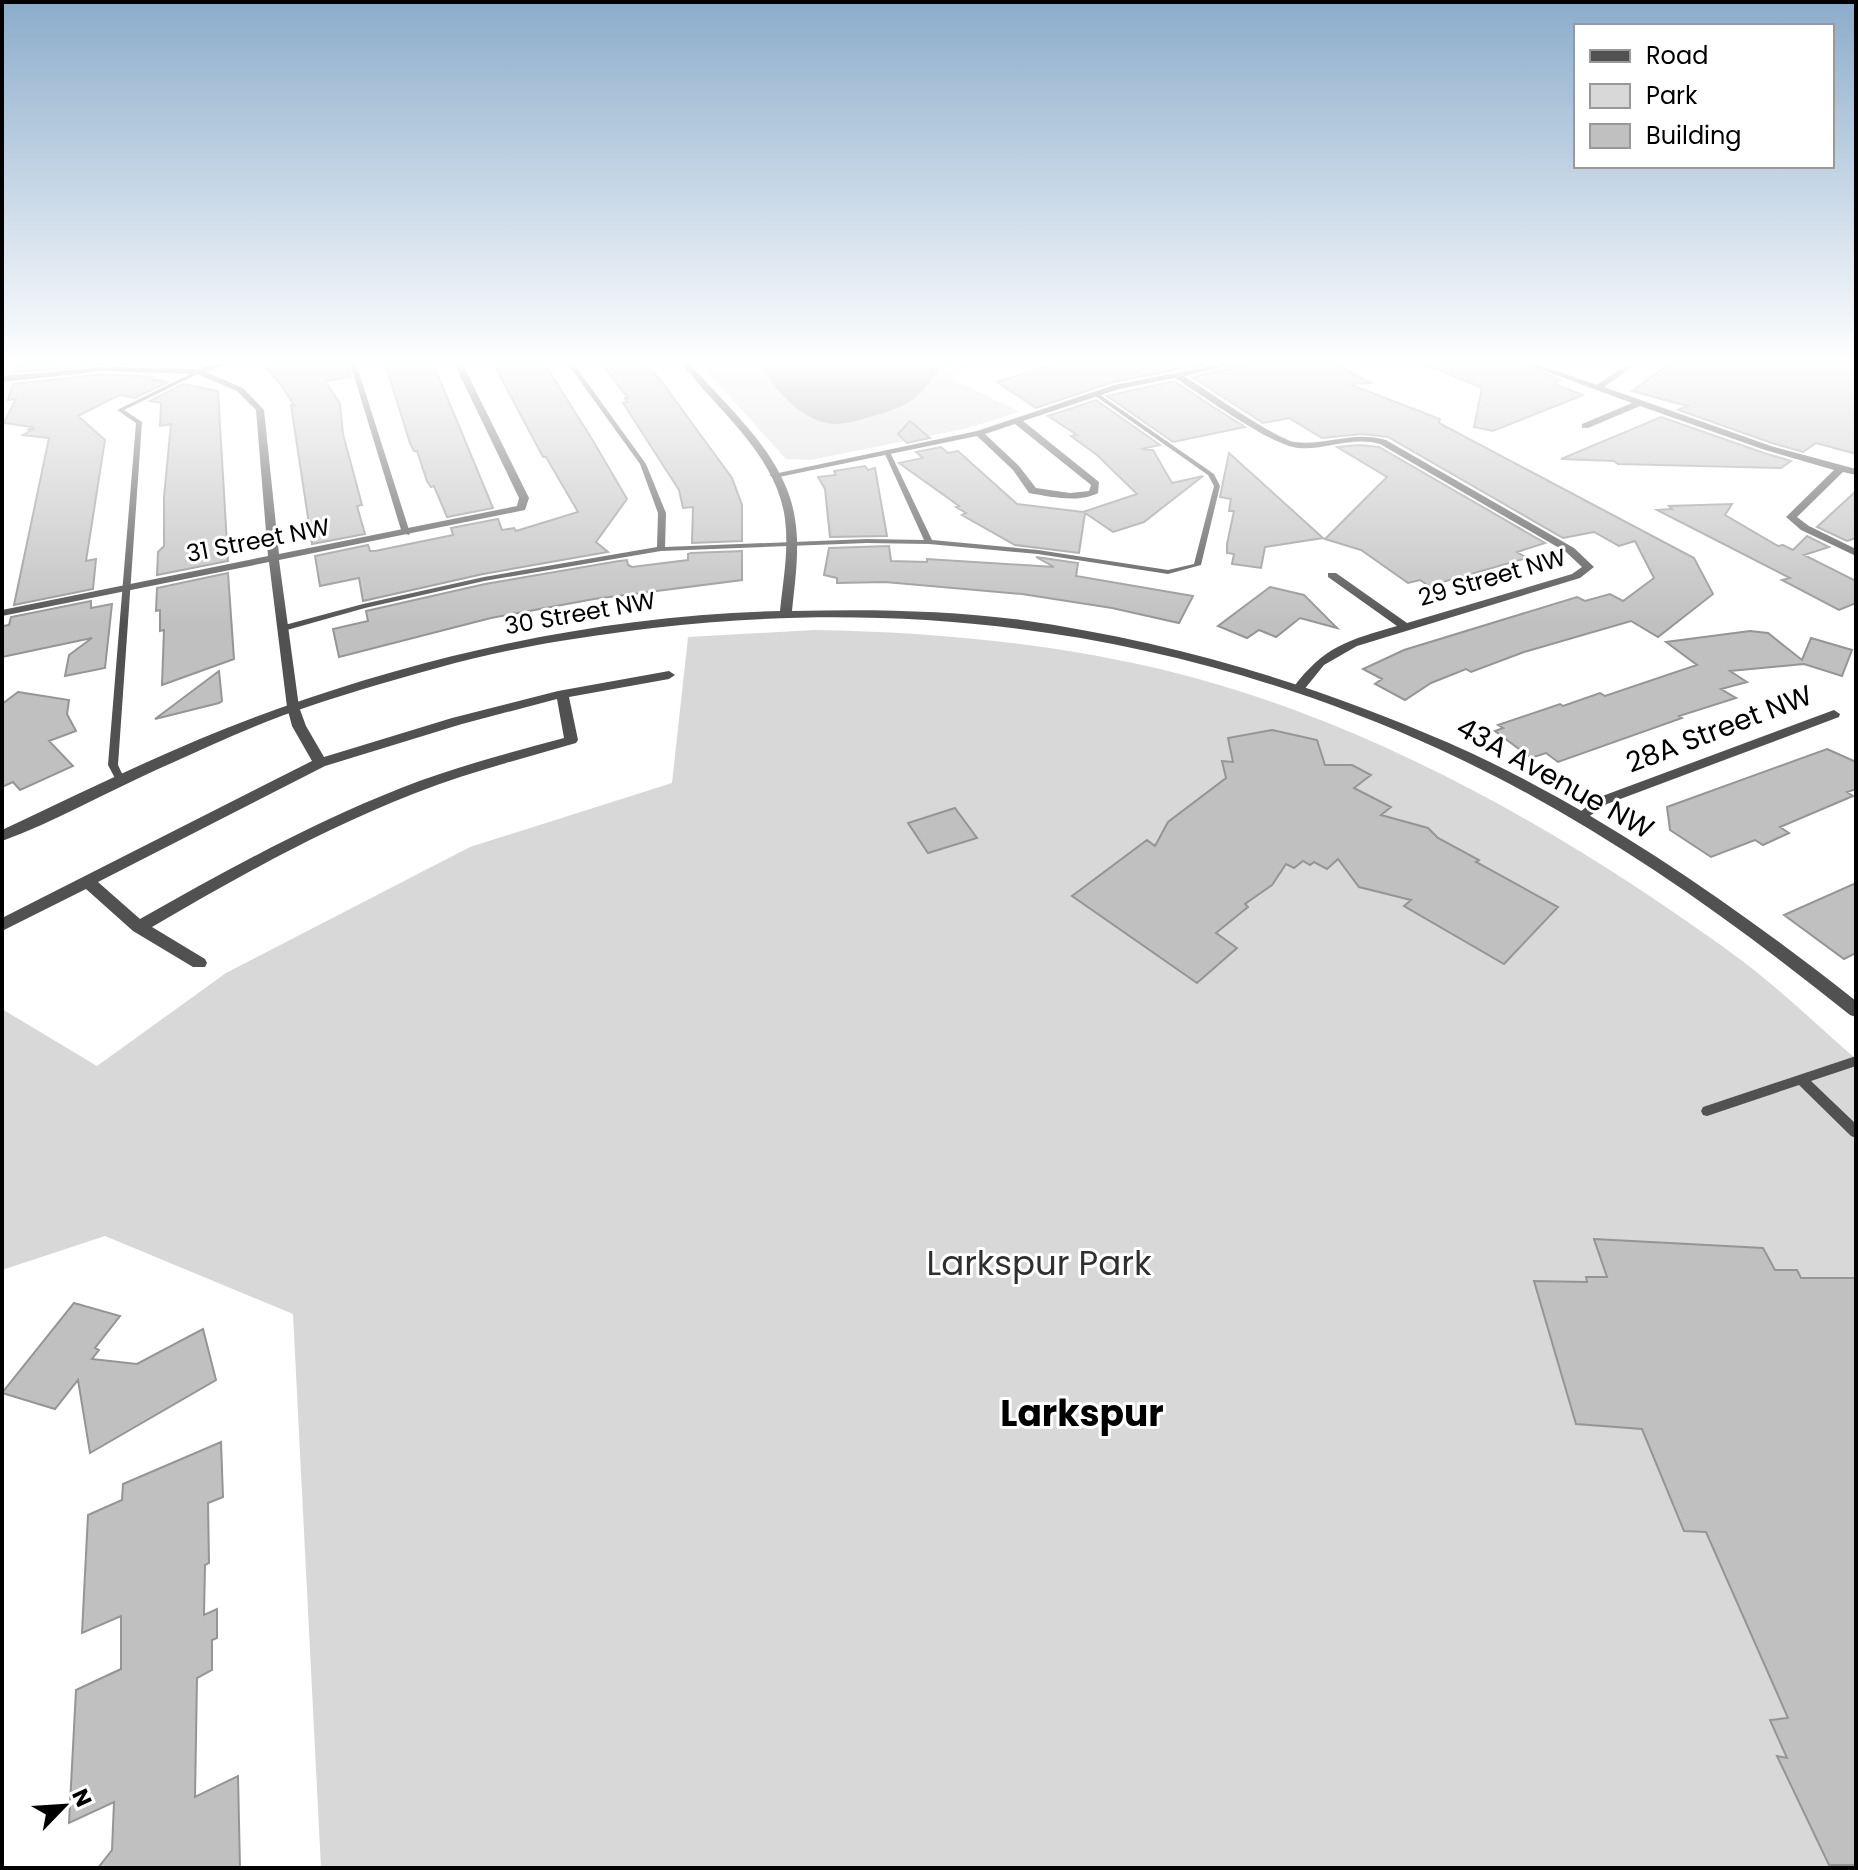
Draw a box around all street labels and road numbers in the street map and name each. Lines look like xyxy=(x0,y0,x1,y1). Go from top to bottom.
street label: 31 Street NW xyxy=(184,510,332,570)
street label: 29 Street NW xyxy=(1414,540,1570,614)
street label: 30 Street NW xyxy=(502,584,658,642)
street label: 28A Street NW xyxy=(1620,676,1818,782)
street label: 43A Avenue NW xyxy=(1449,708,1661,848)

